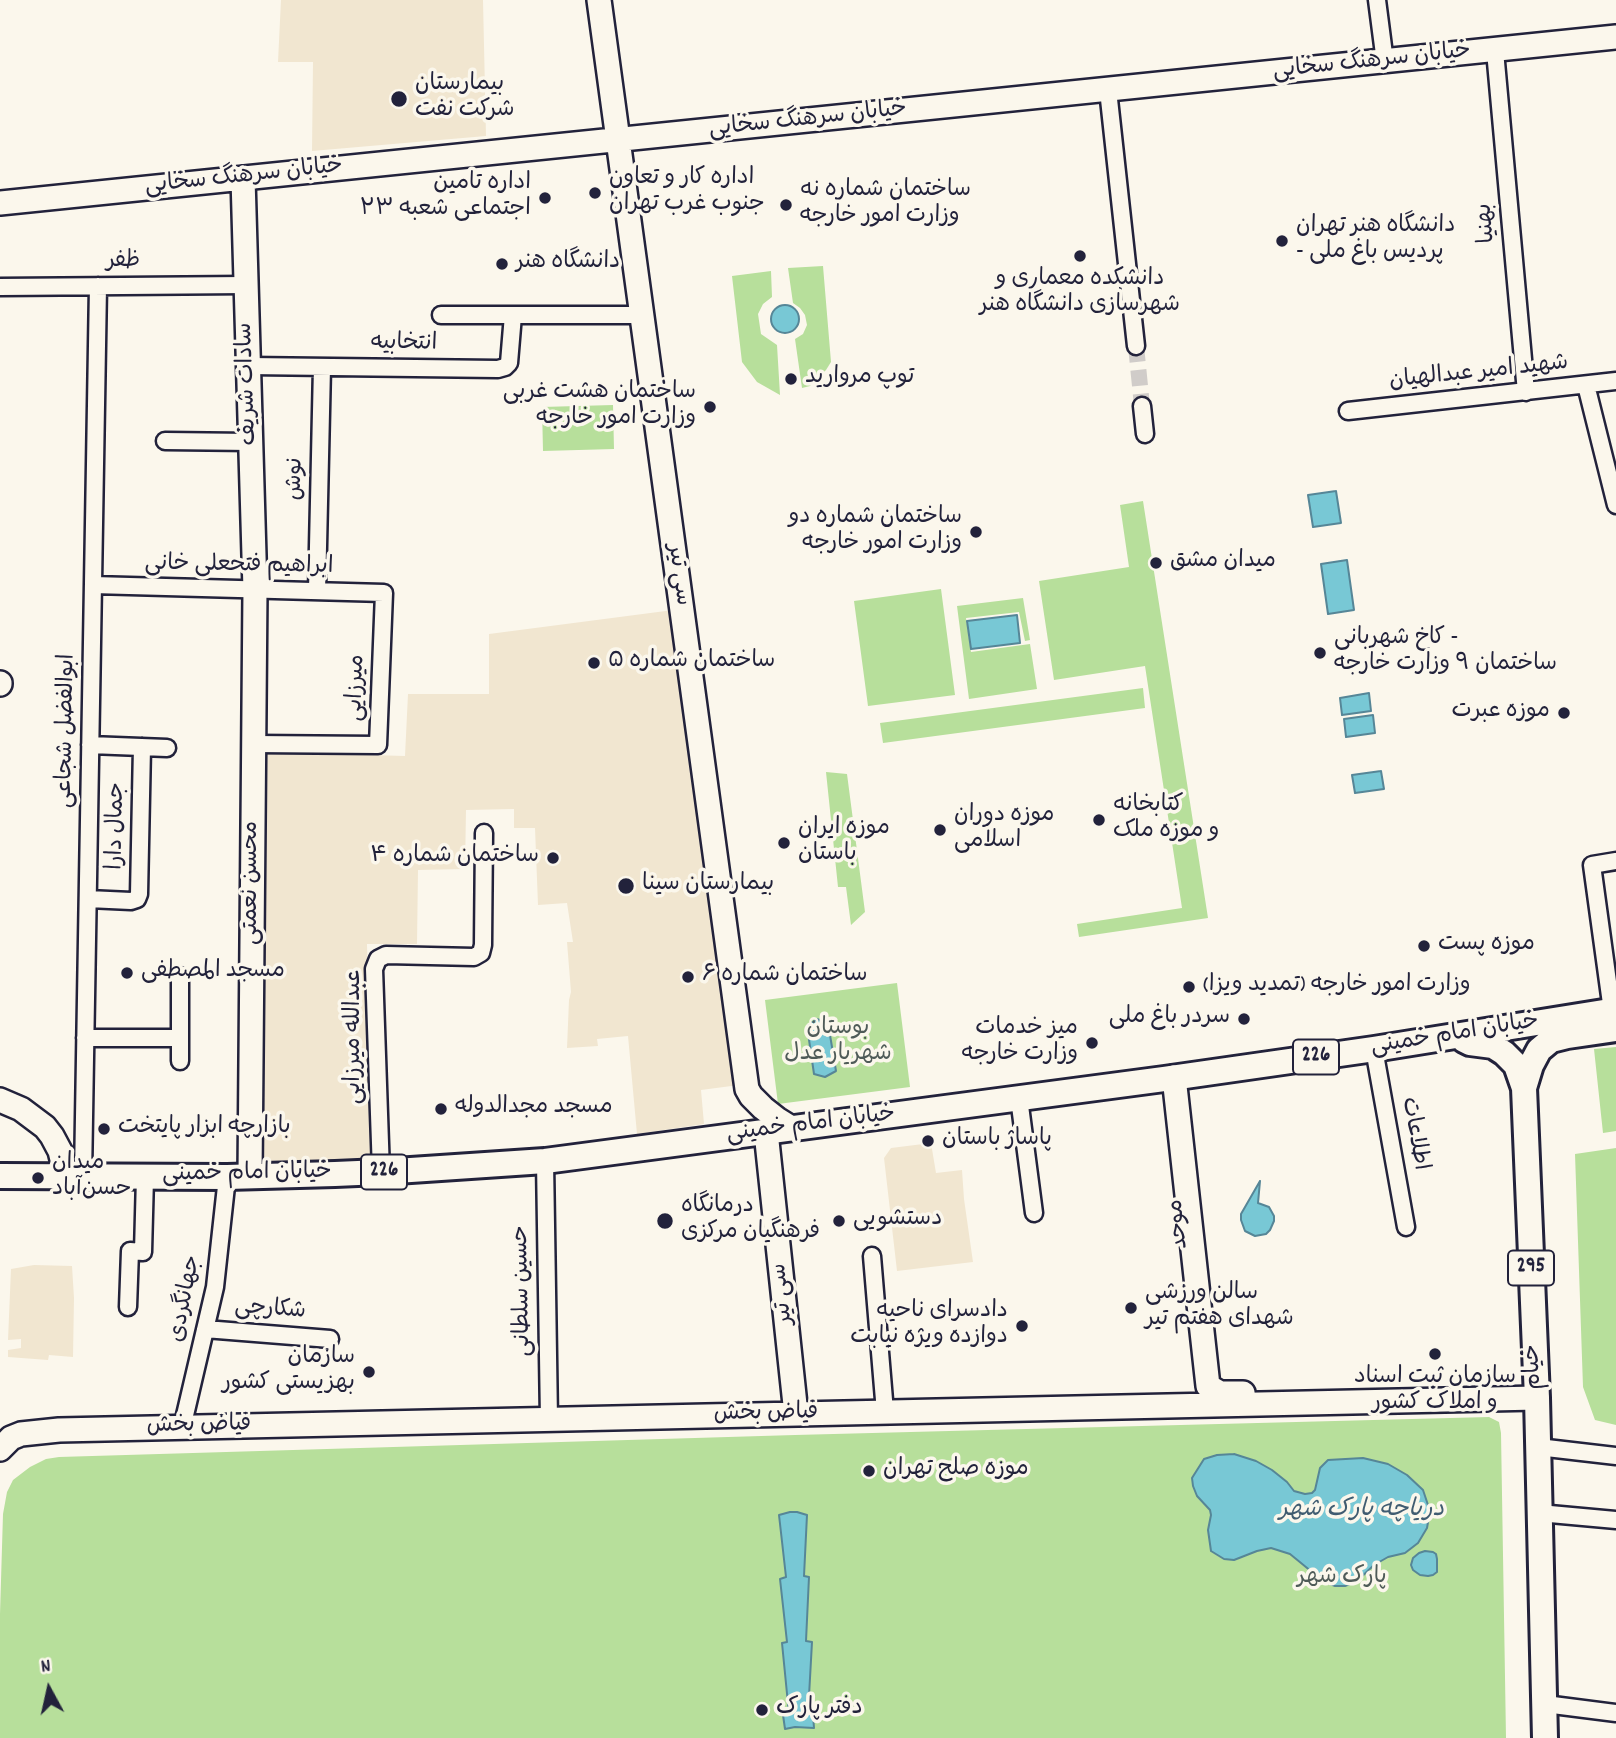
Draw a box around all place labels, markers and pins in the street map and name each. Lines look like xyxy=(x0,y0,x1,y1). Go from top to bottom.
place label: بیمارستان شرکت نفت xyxy=(415,72,515,126)
marker: بیمارستان شرکت نفت xyxy=(389,89,409,109)
place label: اداره کار و تعاون جنوب غرب تهران xyxy=(609,166,765,220)
place label: اداره تامین اجتماعی شعبه ۲۳ xyxy=(360,171,531,225)
place label: ساختمان شماره نه وزارت امور خارجه xyxy=(800,178,971,232)
marker: اداره کار و تعاون جنوب غرب تهران xyxy=(587,185,603,201)
marker: اداره تامین اجتماعی شعبه ۲۳ xyxy=(537,190,553,206)
marker: ساختمان شماره نه وزارت امور خارجه xyxy=(778,197,794,213)
place label: دانشگاه هنر تهران - پردیس باغ ملی xyxy=(1296,214,1455,268)
marker: دانشگاه هنر تهران - پردیس باغ ملی xyxy=(1274,233,1290,249)
marker: دانشکده معماری و شهرسازی دانشگاه هنر xyxy=(1072,248,1088,264)
place label: دانشگاه هنر xyxy=(516,250,620,278)
marker: دانشگاه هنر xyxy=(494,256,510,272)
place label: دانشکده معماری و شهرسازی دانشگاه هنر xyxy=(980,267,1180,321)
place label: توپ مروارید xyxy=(805,365,914,393)
marker: توپ مروارید xyxy=(783,371,799,387)
place label: ساختمان هشت غربی وزارت امور خارجه xyxy=(503,380,696,434)
marker: ساختمان هشت غربی وزارت امور خارجه xyxy=(702,399,718,415)
place label: ساختمان شماره دو وزارت امور خارجه xyxy=(789,505,962,559)
marker: ساختمان شماره دو وزارت امور خارجه xyxy=(968,524,984,540)
place label: میدان مشق xyxy=(1170,549,1276,577)
marker: میدان مشق xyxy=(1148,555,1164,571)
place label: کاخ شهربانی - ساختمان ۹ وزارت خارجه xyxy=(1334,626,1557,680)
marker: کاخ شهربانی - ساختمان ۹ وزارت خارجه xyxy=(1312,645,1328,661)
place label: ساختمان شماره ۵ xyxy=(608,649,775,677)
marker: ساختمان شماره ۵ xyxy=(586,655,602,671)
place label: موزه عبرت xyxy=(1451,699,1550,727)
marker: موزه عبرت xyxy=(1556,705,1572,721)
place label: کتابخانه و موزه ملک xyxy=(1113,793,1219,847)
place label: موزه دوران اسلامی xyxy=(954,803,1055,857)
marker: کتابخانه و موزه ملک xyxy=(1091,812,1107,828)
place label: موزه ایران باستان xyxy=(798,816,890,870)
marker: موزه دوران اسلامی xyxy=(932,822,948,838)
marker: موزه ایران باستان xyxy=(776,835,792,851)
place label: ساختمان شماره ۴ xyxy=(370,844,539,872)
marker: ساختمان شماره ۴ xyxy=(545,850,561,866)
place label: بیمارستان سینا xyxy=(642,872,774,900)
marker: بیمارستان سینا xyxy=(616,876,636,896)
place label: موزه پست xyxy=(1438,932,1535,960)
marker: موزه پست xyxy=(1416,938,1432,954)
place label: مسجد المصطفی xyxy=(141,959,285,987)
place label: ساختمان شماره ۶ xyxy=(702,963,867,991)
marker: مسجد المصطفی xyxy=(119,965,135,981)
marker: ساختمان شماره ۶ xyxy=(680,969,696,985)
place label: وزارت امور خارجه (تمدید ویزا) xyxy=(1203,973,1471,1001)
marker: وزارت امور خارجه (تمدید ویزا) xyxy=(1181,979,1197,995)
place label: سردر باغ ملی xyxy=(1109,1005,1230,1033)
marker: سردر باغ ملی xyxy=(1236,1011,1252,1027)
place label: میز خدمات وزارت خارجه xyxy=(962,1016,1078,1070)
marker: میز خدمات وزارت خارجه xyxy=(1084,1035,1100,1051)
place label: مسجد مجدالدوله xyxy=(455,1095,613,1123)
marker: مسجد مجدالدوله xyxy=(433,1101,449,1117)
place label: بازارچه ابزار پایتخت xyxy=(118,1115,291,1143)
marker: بازارچه ابزار پایتخت xyxy=(96,1121,112,1137)
place label: پاساژ باستان xyxy=(942,1127,1052,1155)
marker: پاساژ باستان xyxy=(920,1133,936,1149)
place label: میدان حسن‌آباد xyxy=(52,1151,132,1205)
marker: میدان حسن‌آباد xyxy=(30,1170,46,1186)
place label: درمانگاه فرهنگیان مرکزی xyxy=(681,1194,820,1248)
place label: دستشویی xyxy=(853,1207,942,1235)
marker: درمانگاه فرهنگیان مرکزی xyxy=(655,1211,675,1231)
marker: دستشویی xyxy=(831,1213,847,1229)
place label: سالن ورزشی شهدای هفتم تیر xyxy=(1145,1281,1294,1335)
place label: دادسرای ناحیه دوازده ویژه نیابت xyxy=(850,1299,1008,1353)
marker: سالن ورزشی شهدای هفتم تیر xyxy=(1123,1300,1139,1316)
marker: دادسرای ناحیه دوازده ویژه نیابت xyxy=(1014,1318,1030,1334)
place label: سازمان بهزیستی کشور xyxy=(222,1345,355,1399)
marker: سازمان ثبت اسناد و املاک کشور xyxy=(1427,1346,1443,1362)
marker: سازمان بهزیستی کشور xyxy=(361,1364,377,1380)
place label: سازمان ثبت اسناد و املاک کشور xyxy=(1354,1365,1516,1419)
place label: موزه صلح تهران xyxy=(883,1457,1029,1485)
marker: موزه صلح تهران xyxy=(861,1463,877,1479)
place label: دفتر پارک xyxy=(776,1696,863,1724)
marker: دفتر پارک xyxy=(754,1702,770,1718)

